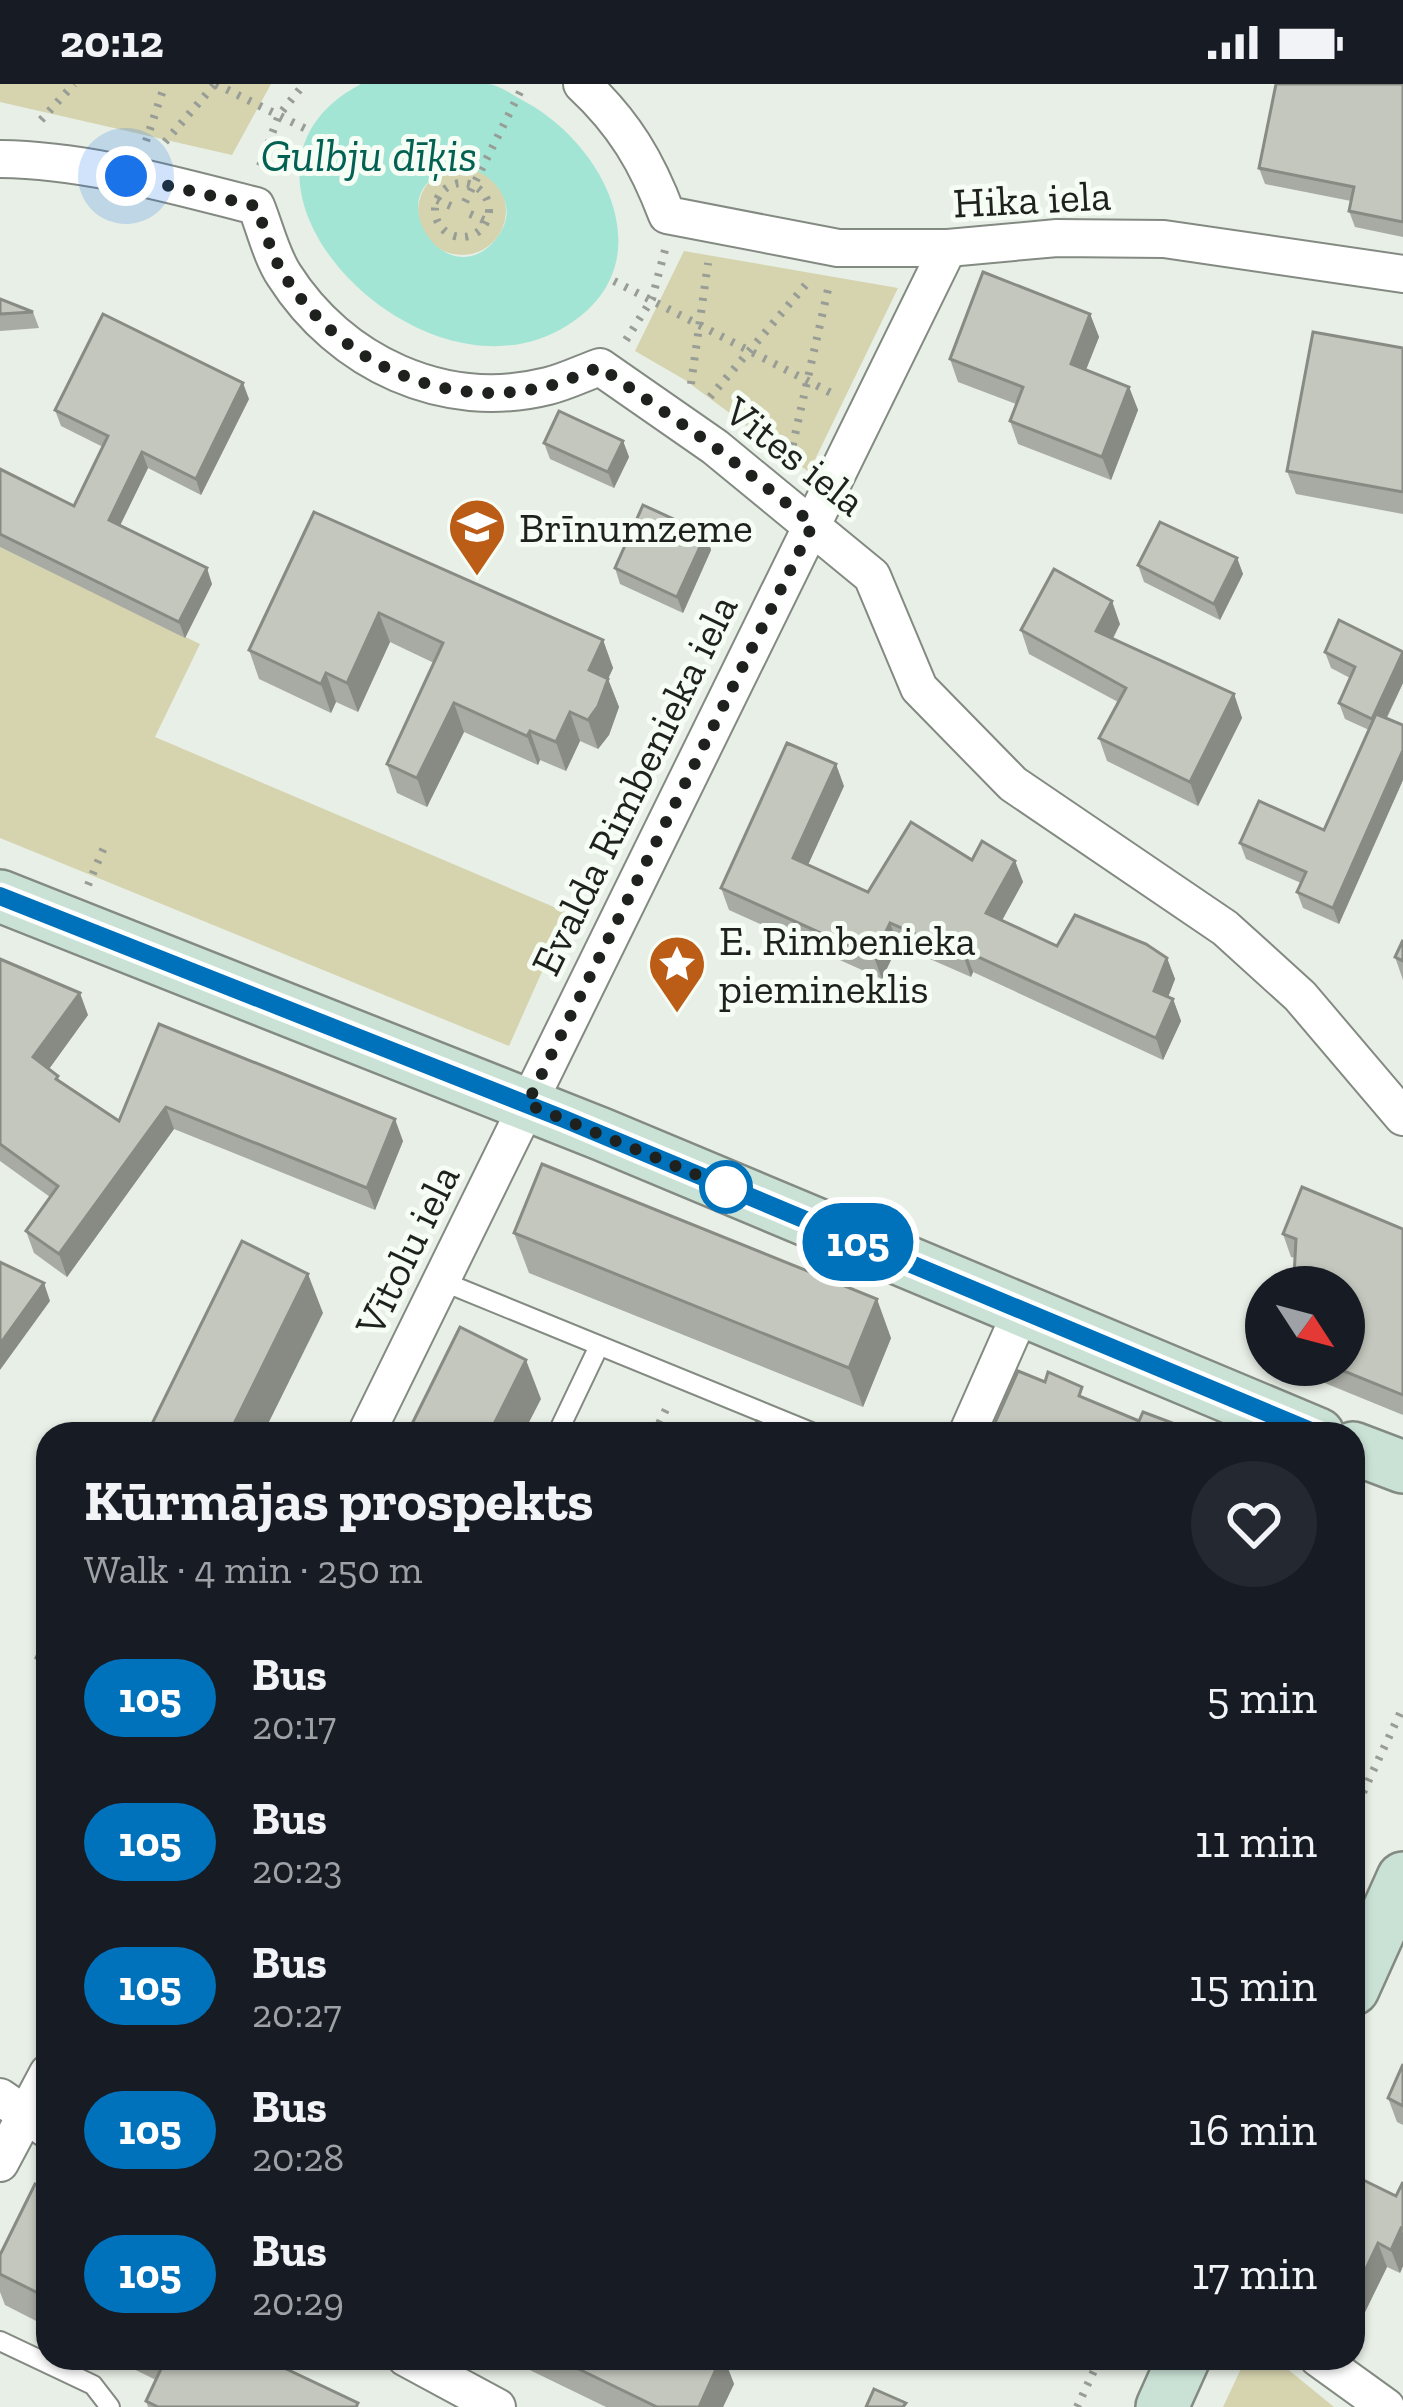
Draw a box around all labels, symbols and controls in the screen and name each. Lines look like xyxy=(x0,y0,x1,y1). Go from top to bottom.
text: 20:12 xyxy=(60,15,164,69)
water label: Gulbju dīķis xyxy=(261,129,477,183)
your location xyxy=(96,146,156,206)
street label: Hika iela xyxy=(952,169,1112,229)
street label: Vites iela xyxy=(714,385,875,527)
school or university icon: Brīnumzeme xyxy=(446,496,508,578)
place label: Brīnumzeme xyxy=(519,502,753,553)
street label: Evalda Rimbenieka iela xyxy=(520,587,748,983)
place label: E. Rimbenieka piemineklis xyxy=(719,915,976,1014)
place icon: E. Rimbenieka piemineklis xyxy=(646,933,708,1015)
street label: Vītolu iela xyxy=(343,1156,470,1345)
unlabelled marker xyxy=(701,1162,751,1212)
line badge: 105 xyxy=(789,1203,927,1281)
text: 105 xyxy=(826,1216,890,1267)
north arrow xyxy=(1245,1266,1365,1386)
map controls xyxy=(1245,1266,1365,1386)
button: heart xyxy=(1191,1461,1317,1587)
text: Kūrmājas prospekts xyxy=(84,1466,594,1535)
text: Walk · 4 min · 250 m xyxy=(84,1546,423,1593)
text: Bus xyxy=(252,1648,327,1702)
text: 5 min xyxy=(1207,1671,1317,1725)
text: 105 xyxy=(118,1672,182,1723)
text: 20:17 xyxy=(252,1702,336,1749)
text: Bus xyxy=(252,1792,327,1846)
text: 11 min xyxy=(1195,1815,1317,1869)
text: 105 xyxy=(118,1816,182,1867)
text: 20:23 xyxy=(252,1846,342,1893)
text: Bus xyxy=(252,1936,327,1990)
text: 15 min xyxy=(1189,1959,1317,2013)
text: 105 xyxy=(118,1960,182,2011)
text: 20:27 xyxy=(252,1990,342,2037)
text: Bus xyxy=(252,2080,327,2134)
text: 16 min xyxy=(1188,2103,1317,2157)
text: 105 xyxy=(118,2104,182,2155)
text: 20:28 xyxy=(252,2134,344,2181)
text: Bus xyxy=(252,2224,327,2278)
text: 17 min xyxy=(1192,2247,1317,2301)
text: 105 xyxy=(118,2248,182,2299)
text: 20:29 xyxy=(252,2278,344,2325)

